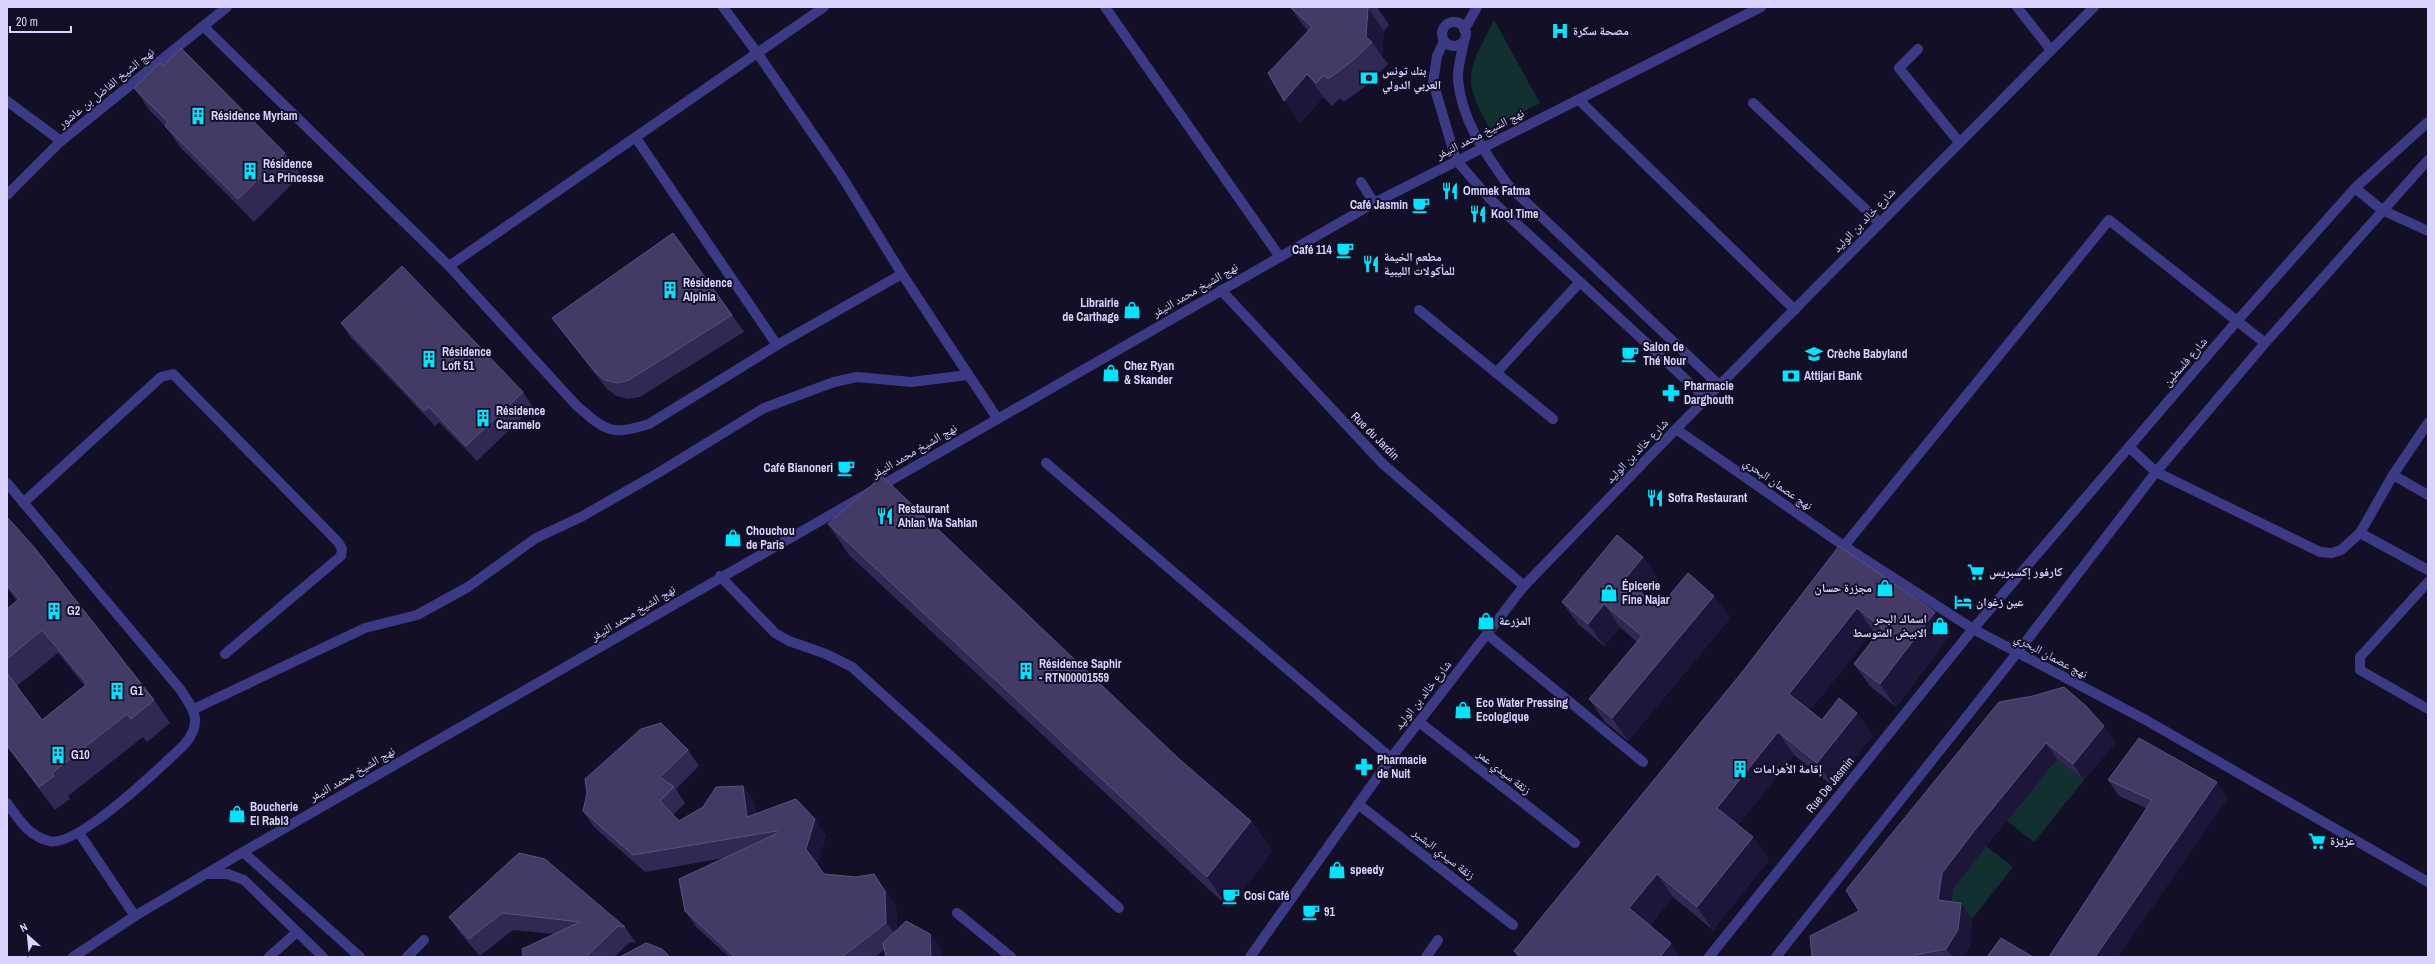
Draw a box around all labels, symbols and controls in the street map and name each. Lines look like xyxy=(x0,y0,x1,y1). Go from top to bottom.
scale bar xyxy=(10,8,71,34)
text: 20 m xyxy=(16,14,38,30)
hospital icon: مصحة سكرة xyxy=(1550,21,1570,41)
place label: مصحة سكرة xyxy=(1573,23,1629,39)
street label: نهج الشيخ الفاضل بن عاشور xyxy=(54,44,158,132)
place label: بنك تونس العربي الدولي xyxy=(1382,63,1441,95)
bank icon: بنك تونس العربي الدولي xyxy=(1359,68,1379,88)
street label: نهج الشيخ محمد النيفر xyxy=(1432,105,1527,164)
building icon: Résidence Myriam xyxy=(188,106,208,126)
place label: Résidence Myriam xyxy=(211,108,298,124)
place label: Résidence La Princesse xyxy=(263,156,324,186)
building icon: Résidence La Princesse xyxy=(240,161,260,181)
restaurant icon: Ommek Fatma xyxy=(1440,181,1460,201)
place label: Ommek Fatma xyxy=(1463,183,1531,199)
street label: شارع خالد بن الوليد xyxy=(1829,184,1899,256)
cafe icon: Café Jasmin xyxy=(1411,195,1431,215)
place label: Café Jasmin xyxy=(1350,197,1408,213)
restaurant icon: Kool Time xyxy=(1468,204,1488,224)
place label: Kool Time xyxy=(1491,206,1539,222)
cafe icon: Café 114 xyxy=(1335,240,1355,260)
place label: Café 114 xyxy=(1292,242,1333,258)
place label: مطعم الخيمة للمأكولات الليبية xyxy=(1384,249,1455,279)
restaurant icon: مطعم الخيمة للمأكولات الليبية xyxy=(1361,254,1381,274)
street label: نهج الشيخ محمد النيفر xyxy=(1148,259,1241,322)
place label: Résidence Alpinia xyxy=(683,275,733,305)
building icon: Résidence Alpinia xyxy=(660,280,680,300)
place label: Librairie de Carthage xyxy=(1062,295,1120,325)
shop icon: Librairie de Carthage xyxy=(1122,300,1142,320)
street label: شارع فلسطين xyxy=(2159,334,2211,390)
place label: Salon de Thé Nour xyxy=(1643,339,1686,369)
place label: Résidence Loft 51 xyxy=(442,344,492,374)
cafe icon: Salon de Thé Nour xyxy=(1620,344,1640,364)
school or university icon: Crèche Babyland xyxy=(1804,344,1824,364)
place label: Crèche Babyland xyxy=(1827,346,1907,362)
building icon: Résidence Loft 51 xyxy=(419,349,439,369)
place label: Chez Ryan & Skander xyxy=(1124,358,1174,388)
shop icon: Chez Ryan & Skander xyxy=(1101,363,1121,383)
bank icon: Attijari Bank xyxy=(1781,366,1801,386)
place label: Attijari Bank xyxy=(1804,368,1862,384)
place label: Pharmacie Darghouth xyxy=(1684,378,1734,408)
pharmacy icon: Pharmacie Darghouth xyxy=(1661,383,1681,403)
place label: Résidence Caramelo xyxy=(496,403,546,433)
building icon: Résidence Caramelo xyxy=(473,408,493,428)
street label: Rue du Jardin xyxy=(1347,408,1403,464)
street label: شارع خالد بن الوليد xyxy=(1602,415,1672,487)
street label: نهج الشيخ محمد النيفر xyxy=(867,420,960,483)
street label: نهج عصمان البحري xyxy=(1739,454,1816,515)
cafe icon: Café Bianoneri xyxy=(836,458,856,478)
place label: Café Bianoneri xyxy=(764,460,833,476)
restaurant icon: Sofra Restaurant xyxy=(1645,488,1665,508)
place label: Sofra Restaurant xyxy=(1668,490,1748,506)
place label: Restaurant Ahlan Wa Sahlan xyxy=(898,501,977,531)
restaurant icon: Restaurant Ahlan Wa Sahlan xyxy=(875,506,895,526)
place label: Chouchou de Paris xyxy=(746,523,795,553)
shop icon: Chouchou de Paris xyxy=(723,528,743,548)
supermarket icon: كارفور إكسبريس xyxy=(1966,562,1986,582)
place label: كارفور إكسبريس xyxy=(1989,564,2063,580)
place label: Épicerie Fine Najar xyxy=(1622,578,1670,608)
shop icon: مجزرة حسان xyxy=(1875,578,1895,598)
place label: مجزرة حسان xyxy=(1814,580,1872,596)
street label: نهج الشيخ محمد النيفر xyxy=(587,581,679,645)
shop icon: Épicerie Fine Najar xyxy=(1599,583,1619,603)
hotel icon: عين زغوان xyxy=(1953,592,1973,612)
place label: عين زغوان xyxy=(1976,594,2024,610)
building icon: G2 xyxy=(44,601,64,621)
place label: G2 xyxy=(67,603,81,619)
shop icon: المزرعة xyxy=(1476,611,1496,631)
place label: اسماك البحر الابيض المتوسط xyxy=(1853,611,1927,641)
place label: المزرعة xyxy=(1499,613,1531,629)
shop icon: اسماك البحر الابيض المتوسط xyxy=(1930,616,1950,636)
street label: نهج عصمان البحري xyxy=(2011,630,2090,684)
place label: Résidence Saphir - RTN00001559 xyxy=(1039,656,1122,686)
street label: شارع خالد بن الوليد xyxy=(1391,657,1455,733)
building icon: Résidence Saphir - RTN00001559 xyxy=(1016,661,1036,681)
building icon: G1 xyxy=(107,681,127,701)
place label: G1 xyxy=(130,683,144,699)
place label: Eco Water Pressing Ecologique xyxy=(1476,695,1568,725)
shop icon: Eco Water Pressing Ecologique xyxy=(1453,700,1473,720)
street label: نهج الشيخ محمد النيفر xyxy=(305,743,398,806)
building icon: G10 xyxy=(48,745,68,765)
street label: زنقة سيدي عمر xyxy=(1472,745,1535,800)
place label: G10 xyxy=(71,747,90,763)
place label: Pharmacie de Nuit xyxy=(1377,752,1427,782)
street label: Rue De Jasmin xyxy=(1802,754,1858,816)
pharmacy icon: Pharmacie de Nuit xyxy=(1354,757,1374,777)
building icon: إقامة الأهرامات xyxy=(1730,759,1750,779)
place label: إقامة الأهرامات xyxy=(1753,761,1822,777)
place label: Boucherie El Rabi3 xyxy=(250,799,299,829)
shop icon: Boucherie El Rabi3 xyxy=(227,804,247,824)
street label: زنقة سيدي البشير xyxy=(1408,824,1479,885)
supermarket icon: عزيزة xyxy=(2307,831,2327,851)
place label: عزيزة xyxy=(2330,833,2355,849)
shop icon: speedy xyxy=(1327,860,1347,880)
place label: speedy xyxy=(1350,862,1384,878)
cafe icon: Cosi Café xyxy=(1221,886,1241,906)
place label: Cosi Café xyxy=(1244,888,1290,904)
cafe icon: 91 xyxy=(1301,902,1321,922)
place label: 91 xyxy=(1324,904,1335,920)
north arrow xyxy=(8,916,48,956)
text: N xyxy=(17,919,30,935)

